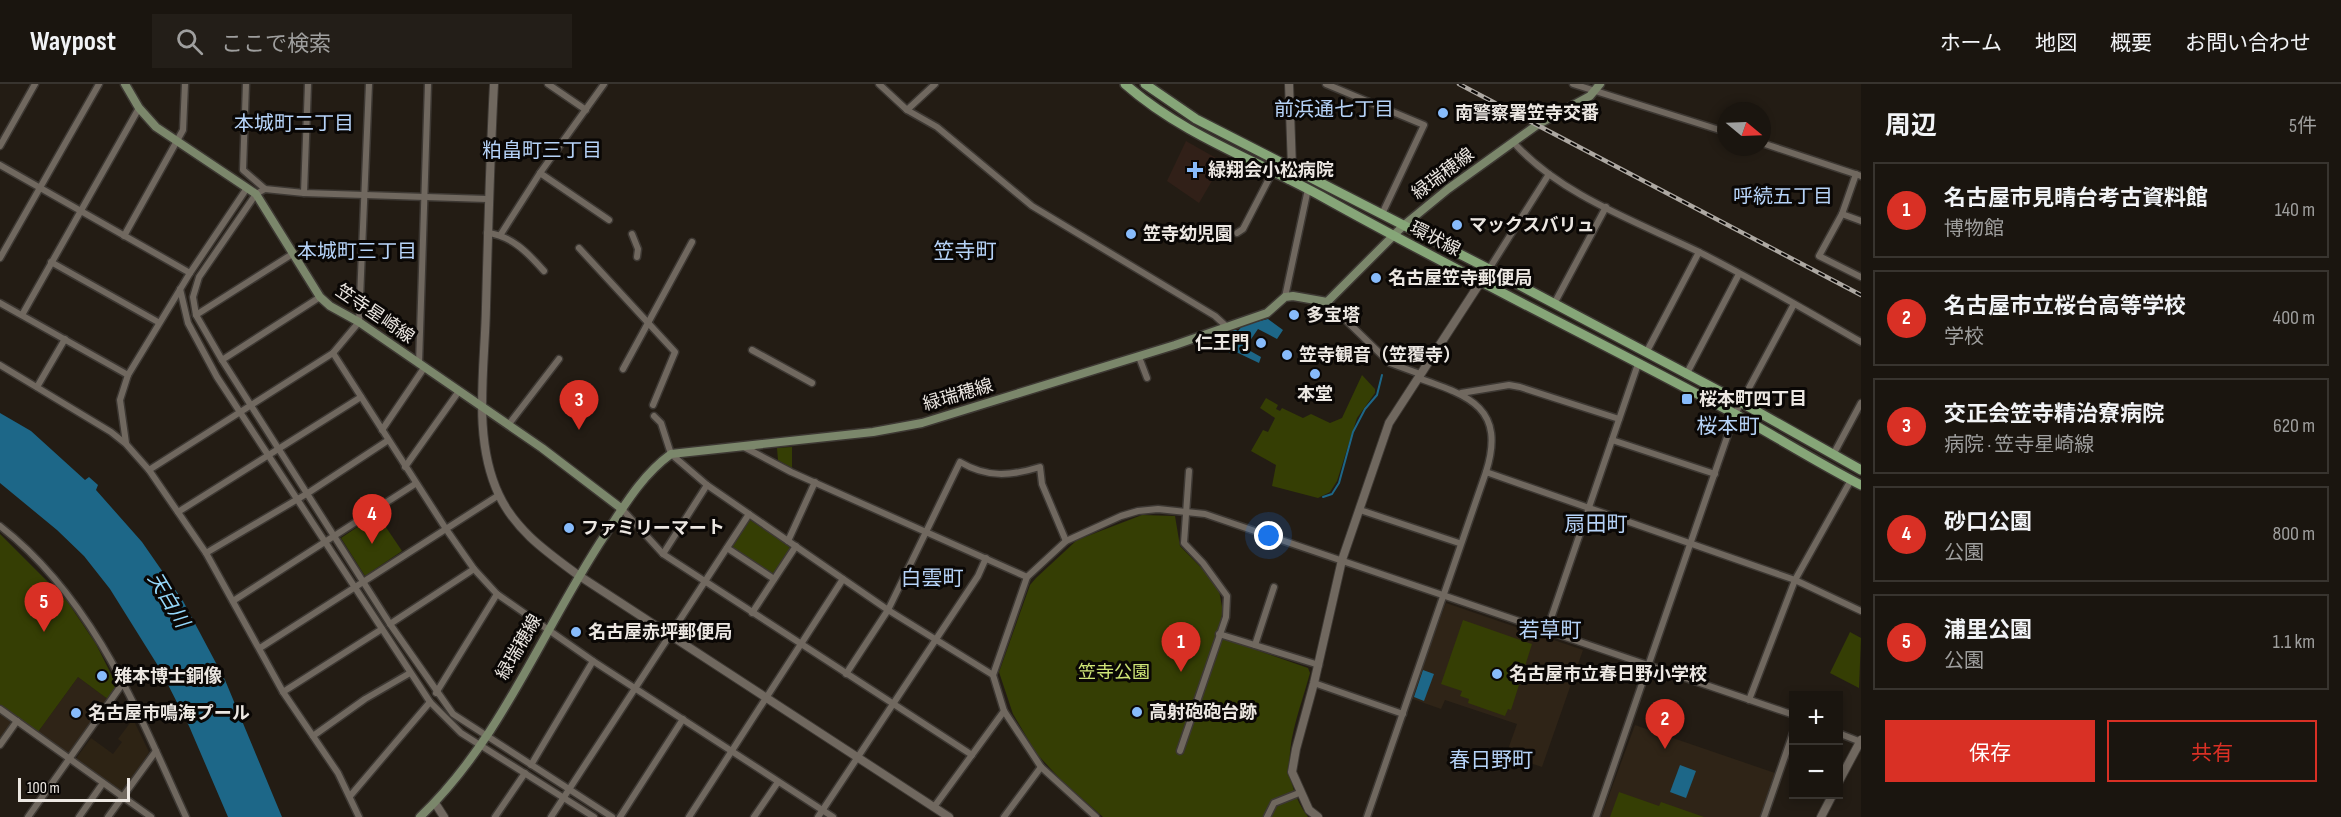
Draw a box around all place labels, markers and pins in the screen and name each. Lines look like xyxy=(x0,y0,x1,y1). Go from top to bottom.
place label: 南警察署笠寺交番 xyxy=(1455,103,1599,124)
marker: 南警察署笠寺交番 xyxy=(1436,106,1450,120)
place label: 緑翔会小松病院 xyxy=(1208,160,1334,181)
marker: 緑翔会小松病院 xyxy=(1186,161,1204,179)
place label: マックスバリュ xyxy=(1469,215,1594,236)
marker: マックスバリュ xyxy=(1450,218,1464,232)
place label: 笠寺幼児園 xyxy=(1143,224,1233,245)
marker: 笠寺幼児園 xyxy=(1124,227,1138,241)
place label: 名古屋笠寺郵便局 xyxy=(1388,268,1532,289)
marker: 名古屋笠寺郵便局 xyxy=(1369,271,1383,285)
place label: 多宝塔 xyxy=(1306,305,1360,326)
marker: 多宝塔 xyxy=(1287,308,1301,322)
place label: 仁王門 xyxy=(1195,333,1249,354)
marker: 仁王門 xyxy=(1254,336,1268,350)
place label: 笠寺観音（笠覆寺） xyxy=(1299,345,1461,366)
marker: 笠寺観音（笠覆寺） xyxy=(1280,348,1294,362)
marker: 本堂 xyxy=(1308,367,1322,381)
pin: 3 xyxy=(560,380,598,430)
place label: 本堂 xyxy=(1297,384,1333,405)
place label: 桜本町四丁目 xyxy=(1699,389,1807,410)
marker: 桜本町四丁目 xyxy=(1680,392,1694,406)
pin: 4 xyxy=(352,494,392,544)
place label: ファミリーマート xyxy=(581,518,725,539)
marker: ファミリーマート xyxy=(562,521,576,535)
pin: 5 xyxy=(24,582,63,632)
place label: 名古屋赤坪郵便局 xyxy=(588,622,732,643)
pin: 1 xyxy=(1162,622,1200,672)
marker: 名古屋赤坪郵便局 xyxy=(569,625,583,639)
place label: 名古屋市立春日野小学校 xyxy=(1509,664,1707,685)
place label: 雉本博士銅像 xyxy=(114,665,222,687)
marker: 名古屋市立春日野小学校 xyxy=(1490,667,1504,681)
marker: 雉本博士銅像 xyxy=(95,669,109,683)
pin: 2 xyxy=(1646,700,1684,749)
place label: 高射砲砲台跡 xyxy=(1149,702,1257,723)
place label: 名古屋市鳴海プール xyxy=(88,703,250,724)
marker: 高射砲砲台跡 xyxy=(1130,705,1144,719)
marker: 名古屋市鳴海プール xyxy=(69,706,83,720)

